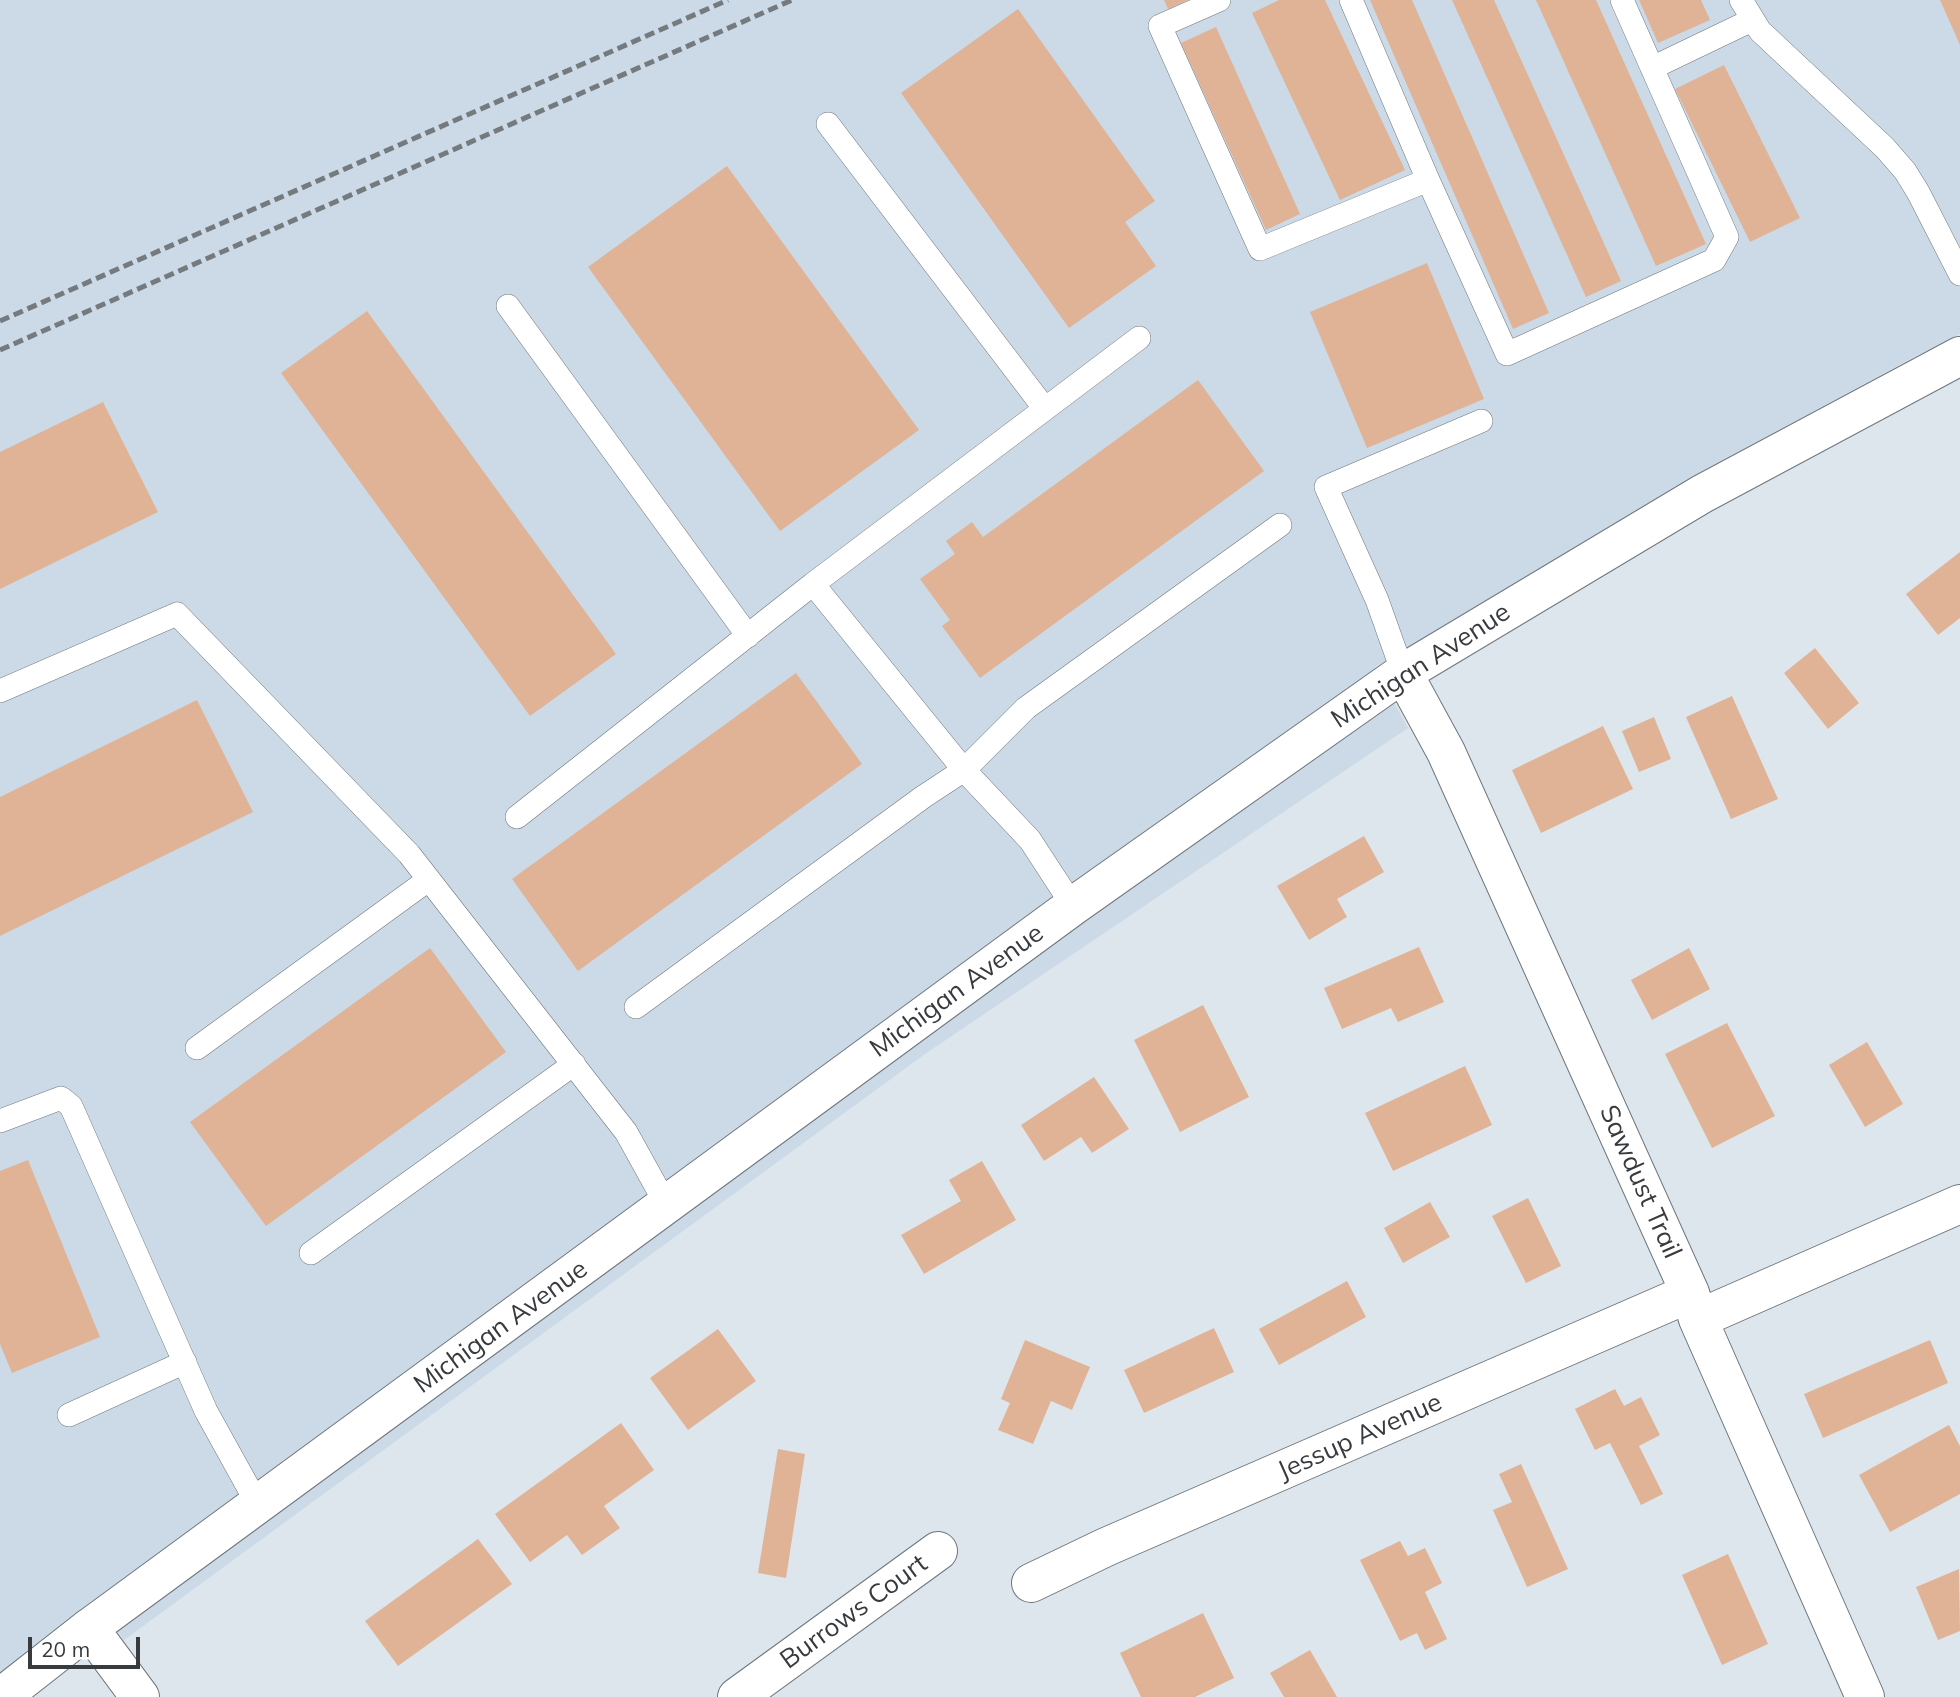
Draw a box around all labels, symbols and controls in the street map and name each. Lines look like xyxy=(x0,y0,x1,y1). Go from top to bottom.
street label: Michigan Avenue xyxy=(1326,597,1516,735)
street label: Michigan Avenue xyxy=(864,918,1050,1064)
street label: Sawdust Trail xyxy=(1592,1101,1688,1263)
street label: Michigan Avenue xyxy=(408,1254,594,1400)
street label: Jessup Avenue xyxy=(1273,1387,1447,1487)
street label: Burrows Court xyxy=(774,1548,934,1676)
scale bar xyxy=(32,1624,144,1668)
text: 20 m xyxy=(41,1636,90,1662)

